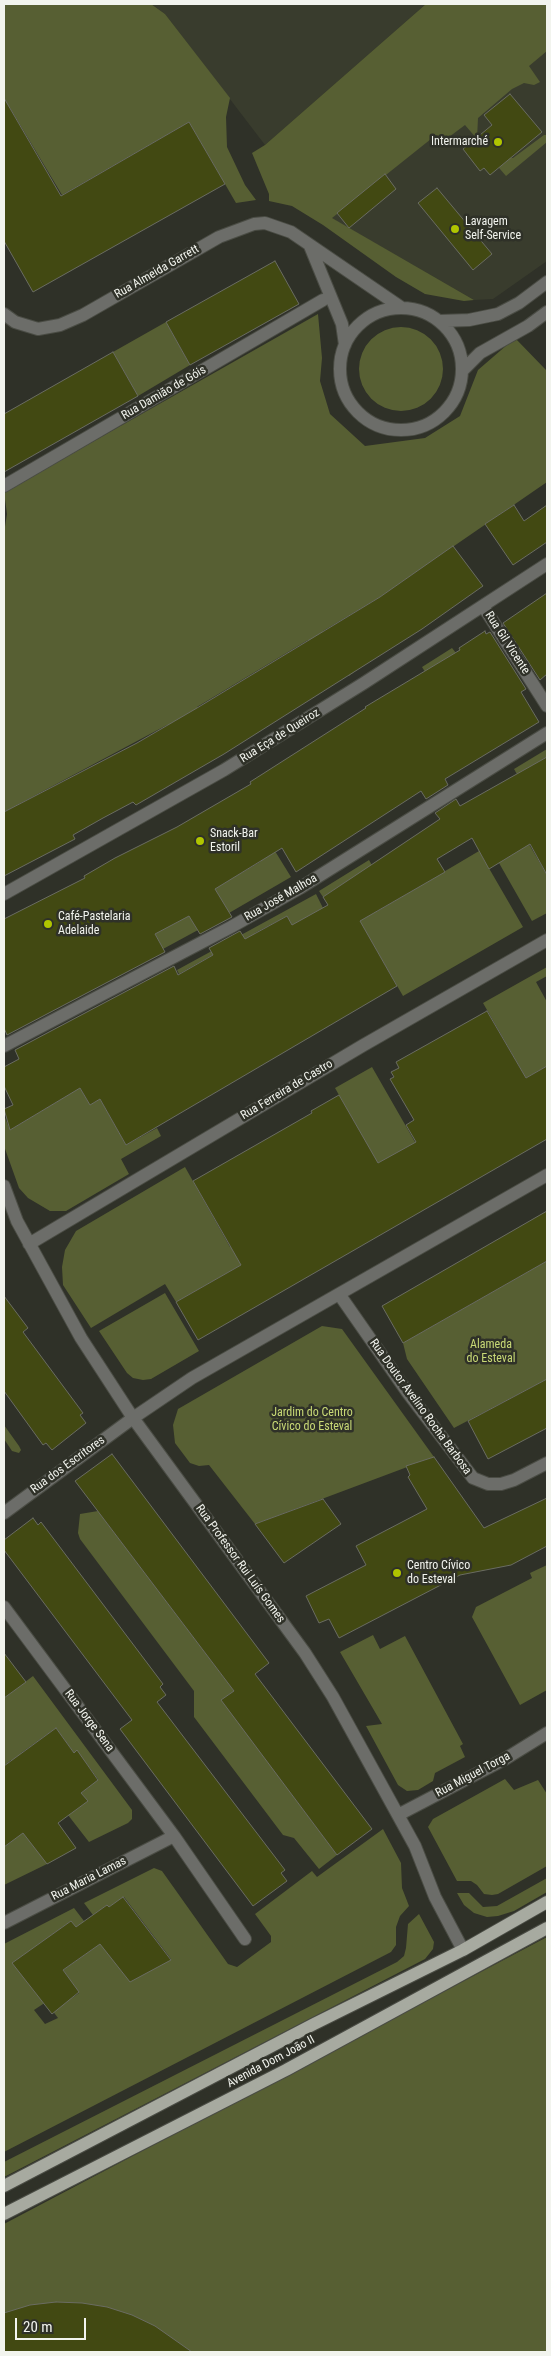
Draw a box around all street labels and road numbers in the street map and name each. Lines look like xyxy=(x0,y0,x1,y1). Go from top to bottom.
street label: Rua Almeida Garrett xyxy=(112,242,202,302)
street label: Rua Damião de Góis xyxy=(119,363,209,423)
street label: Rua Gil Vicente xyxy=(481,609,533,677)
street label: Rua Eça de Queiroz xyxy=(238,706,322,766)
street label: Rua José Malhoa xyxy=(242,871,320,925)
street label: Rua Ferreira de Castro xyxy=(238,1057,336,1123)
street label: Rua Doutor Avelino Rocha Barbosa xyxy=(366,1336,474,1478)
street label: Rua dos Escritores xyxy=(28,1433,108,1497)
street label: Rua Professor Rui Luís Gomes xyxy=(192,1502,288,1626)
street label: Rua Jorge Sena xyxy=(61,1687,117,1755)
street label: Rua Miguel Torga xyxy=(433,1749,513,1801)
street label: Rua Maria Lamas xyxy=(49,1854,129,1904)
street label: Avenida Dom João II xyxy=(225,2033,317,2091)

